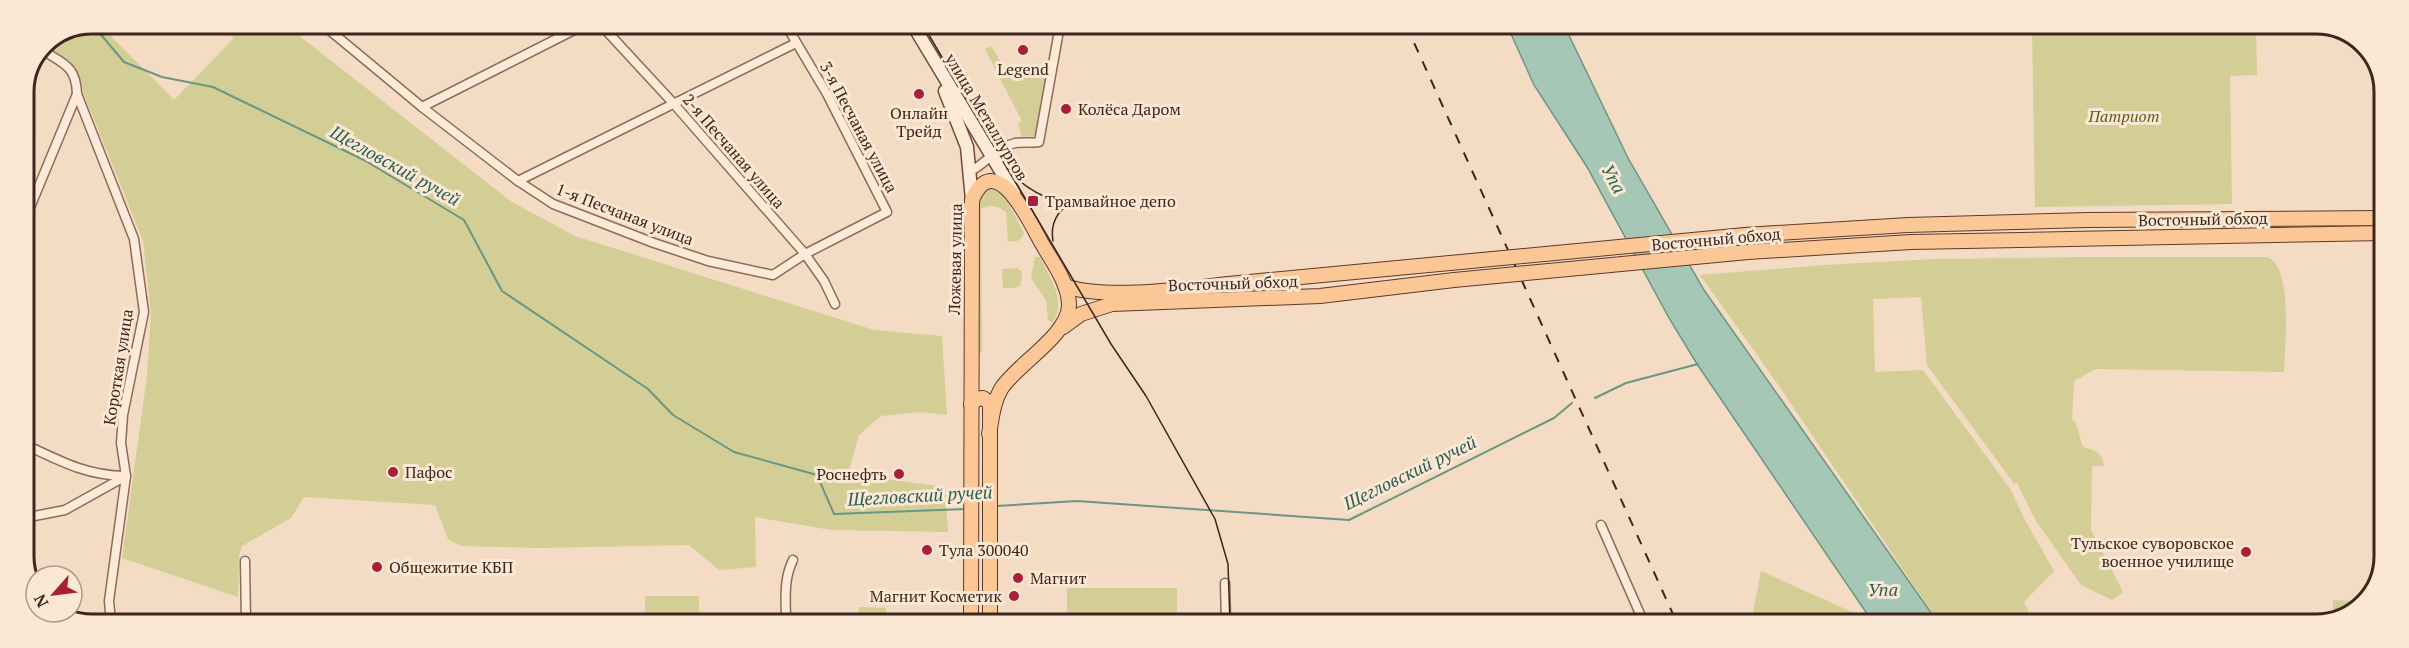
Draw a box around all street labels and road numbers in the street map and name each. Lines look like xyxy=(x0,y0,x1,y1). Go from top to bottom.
street label: улица Металлургов xyxy=(940,49,1034,185)
street label: 3-я Песчаная улица xyxy=(815,57,903,197)
street label: 2-я Песчаная улица xyxy=(678,89,790,213)
street label: 1-я Песчаная улица xyxy=(553,178,697,250)
street label: Ложевая улица xyxy=(943,203,967,316)
street label: Восточный обход xyxy=(2138,207,2268,231)
street label: Восточный обход xyxy=(1650,222,1782,256)
street label: Восточный обход xyxy=(1168,270,1298,296)
street label: Короткая улица xyxy=(98,307,138,427)

